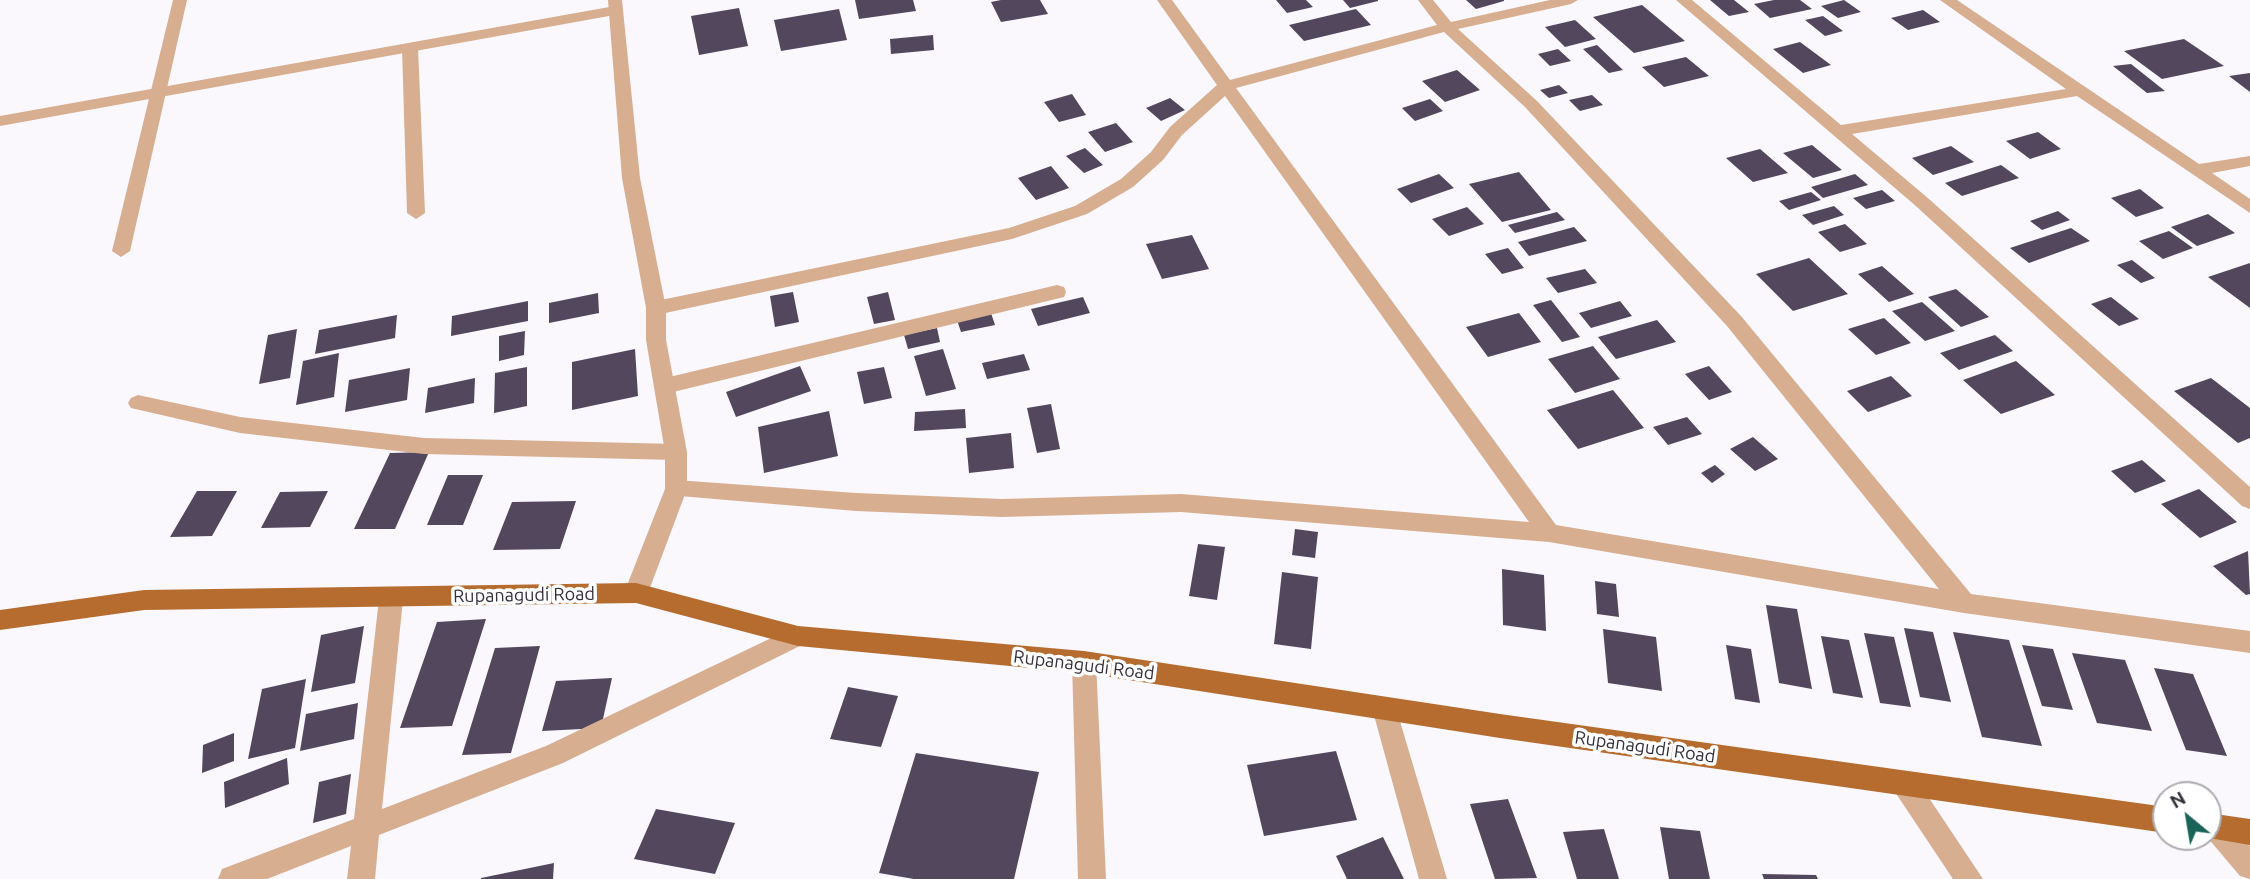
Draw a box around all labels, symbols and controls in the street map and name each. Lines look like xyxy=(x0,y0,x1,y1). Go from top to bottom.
street label: Rupanagudi Road xyxy=(453,583,595,607)
street label: Rupanagudi Road xyxy=(1012,646,1156,684)
street label: Rupanagudi Road xyxy=(1573,726,1717,768)
north arrow xyxy=(2152,781,2222,851)
text: N xyxy=(2166,786,2189,813)

